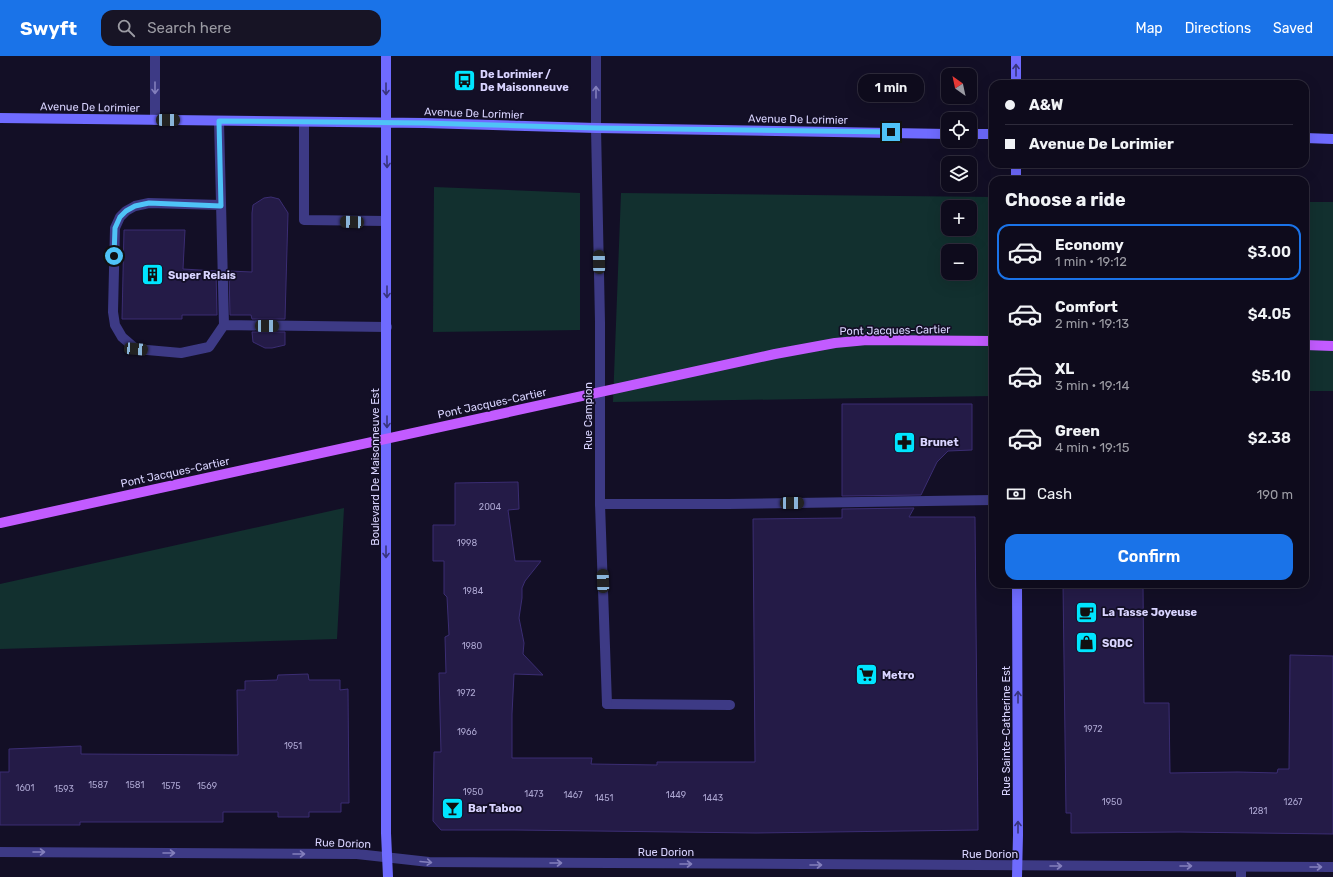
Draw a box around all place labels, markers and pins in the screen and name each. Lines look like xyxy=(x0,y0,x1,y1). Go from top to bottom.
bus stop icon: De Lorimier / De Maisonneuve xyxy=(452,67,478,93)
place label: De Lorimier / De Maisonneuve xyxy=(480,68,569,94)
building icon: Super Relais xyxy=(140,262,166,288)
place label: Super Relais xyxy=(168,269,236,282)
pharmacy icon: Brunet xyxy=(891,429,917,455)
place label: Brunet xyxy=(920,436,959,449)
cafe icon: La Tasse Joyeuse xyxy=(1073,599,1099,625)
place label: La Tasse Joyeuse xyxy=(1102,606,1198,619)
shop icon: SQDC xyxy=(1073,630,1099,656)
place label: SQDC xyxy=(1102,637,1133,650)
supermarket icon: Metro xyxy=(853,662,879,688)
place label: Metro xyxy=(882,669,915,682)
bar icon: Bar Taboo xyxy=(440,795,466,821)
place label: Bar Taboo xyxy=(468,802,522,815)

